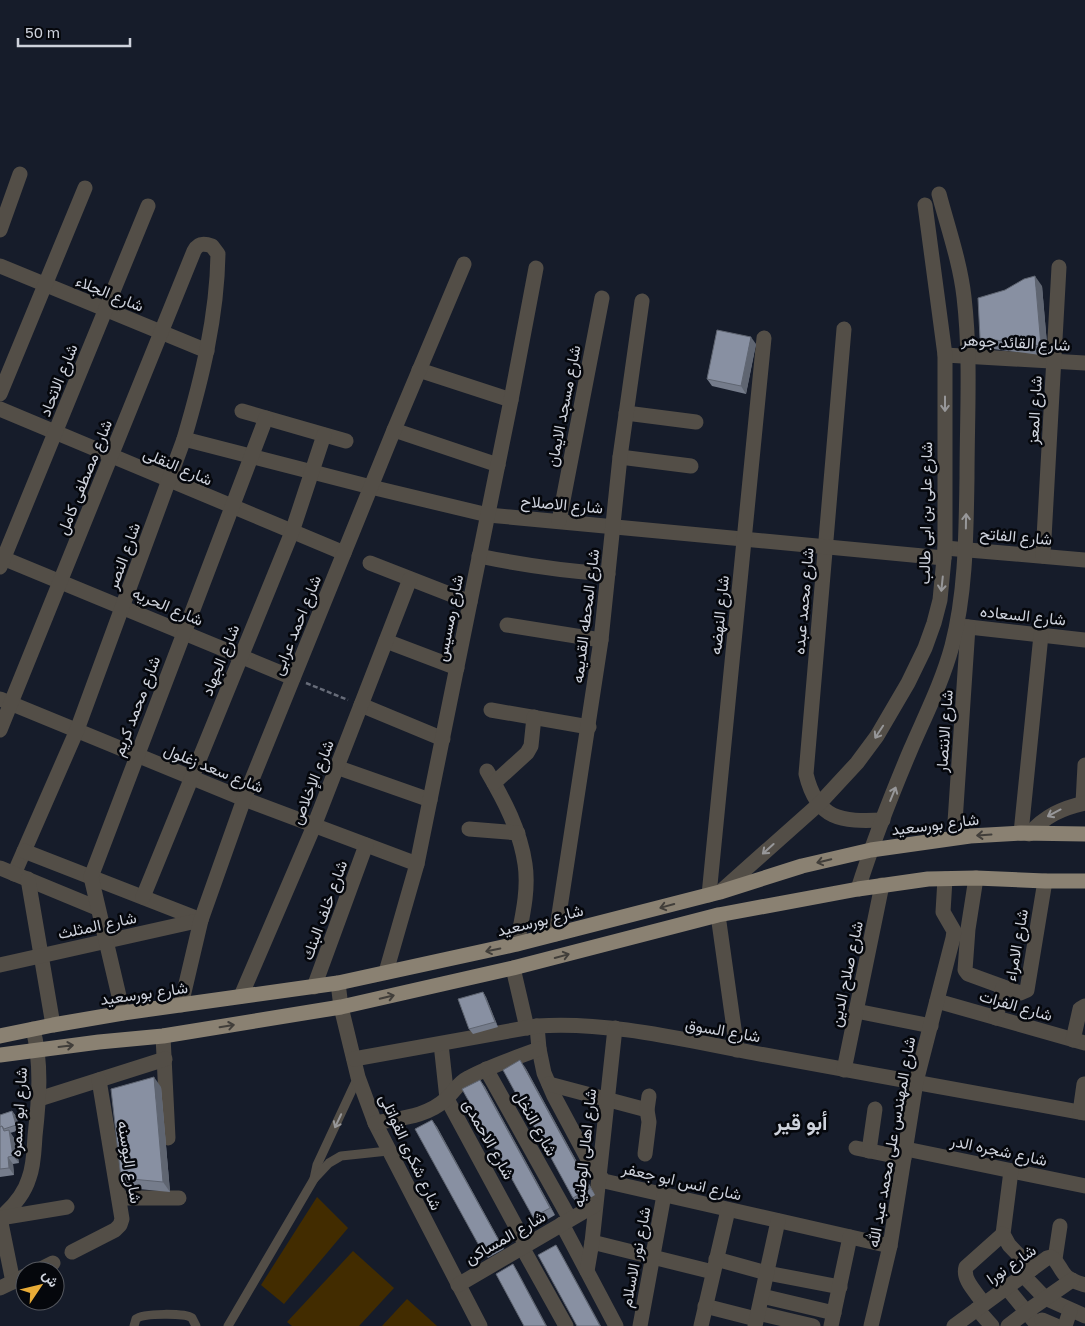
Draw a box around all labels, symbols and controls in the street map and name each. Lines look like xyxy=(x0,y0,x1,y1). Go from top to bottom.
scale bar xyxy=(18,15,130,47)
text: 50 m xyxy=(25,23,60,41)
street label: شارع الجلاء xyxy=(72,270,147,318)
street label: شارع القائد جوهر xyxy=(960,329,1071,357)
street label: شارع الاتحاد xyxy=(34,341,83,420)
street label: شارع مسجد الايمان xyxy=(541,343,587,469)
street label: شارع المعز xyxy=(1022,375,1048,446)
one-way arrow xyxy=(940,396,950,412)
street label: شارع مصطفى كامل xyxy=(52,417,118,538)
street label: شارع النقلى xyxy=(140,442,216,491)
street label: شارع على بن ابى طالب xyxy=(914,442,938,585)
street label: شارع الاصلاح xyxy=(520,490,604,520)
one-way arrow xyxy=(961,514,971,530)
street label: شارع النصر xyxy=(101,520,146,594)
street label: شارع الفاتح xyxy=(979,523,1053,551)
street label: شارع محمد عبده xyxy=(788,547,820,655)
street label: شارع المحطه القديمه xyxy=(567,548,605,684)
street label: شارع احمد عرابى xyxy=(267,572,327,679)
street label: شارع رمسيس xyxy=(431,573,469,664)
street label: شارع النهضه xyxy=(705,574,735,656)
one-way arrow xyxy=(937,575,947,591)
street label: شارع الحريه xyxy=(129,582,206,632)
street label: شارع السعاده xyxy=(979,601,1067,631)
street label: شارع الجهاد xyxy=(197,621,245,699)
street label: شارع محمد كريم xyxy=(108,653,166,760)
street label: شارع الانتصار xyxy=(931,689,959,774)
one-way arrow xyxy=(874,725,885,739)
street label: شارع الإخلاص xyxy=(286,737,340,828)
street label: شارع سعد زغلول xyxy=(161,739,267,799)
one-way arrow xyxy=(889,787,898,802)
street label: شارع بورسعيد xyxy=(890,809,980,841)
one-way arrow xyxy=(1047,809,1062,818)
one-way arrow xyxy=(976,830,992,839)
one-way arrow xyxy=(762,844,775,855)
street label: شارع خلف البنك xyxy=(297,857,353,963)
one-way arrow xyxy=(816,857,832,866)
street label: شارع بورسعيد xyxy=(495,900,586,942)
one-way arrow xyxy=(660,901,676,911)
street label: شارع المثلث xyxy=(56,907,138,945)
street label: شارع الامراء xyxy=(1000,907,1034,983)
street label: شارع صلاح الدين xyxy=(825,919,869,1029)
one-way arrow xyxy=(485,945,501,955)
one-way arrow xyxy=(553,950,569,960)
street label: شارع بورسعيد xyxy=(99,977,189,1011)
street label: شارع الفرات xyxy=(977,985,1055,1027)
one-way arrow xyxy=(378,992,394,1001)
street label: شارع السوق xyxy=(683,1014,762,1048)
one-way arrow xyxy=(218,1020,234,1030)
street label: شارع المهندس على محمد عبد الله xyxy=(863,1035,921,1249)
one-way arrow xyxy=(57,1041,73,1051)
street label: شارع ابو سمره xyxy=(5,1066,33,1158)
street label: شارع النخل xyxy=(508,1087,562,1160)
street label: شارع اهالى الوطنيه xyxy=(568,1088,602,1209)
street label: شارع شكرى القواتلى xyxy=(373,1091,447,1214)
street label: شارع الاحمدى xyxy=(457,1095,519,1184)
district label: أبو قير xyxy=(773,1109,828,1136)
one-way arrow xyxy=(333,1113,342,1128)
street label: شارع البوسنه xyxy=(112,1119,146,1205)
street label: شارع شجره الدر xyxy=(947,1130,1049,1172)
street label: شارع انس ابو جعفر xyxy=(619,1157,744,1206)
street label: شارع نور الاسلام xyxy=(615,1205,657,1309)
street label: شارع المساكن xyxy=(461,1206,550,1270)
street label: شارع نورا xyxy=(982,1240,1041,1290)
north arrow xyxy=(15,1261,65,1311)
text: ش xyxy=(38,1266,63,1291)

